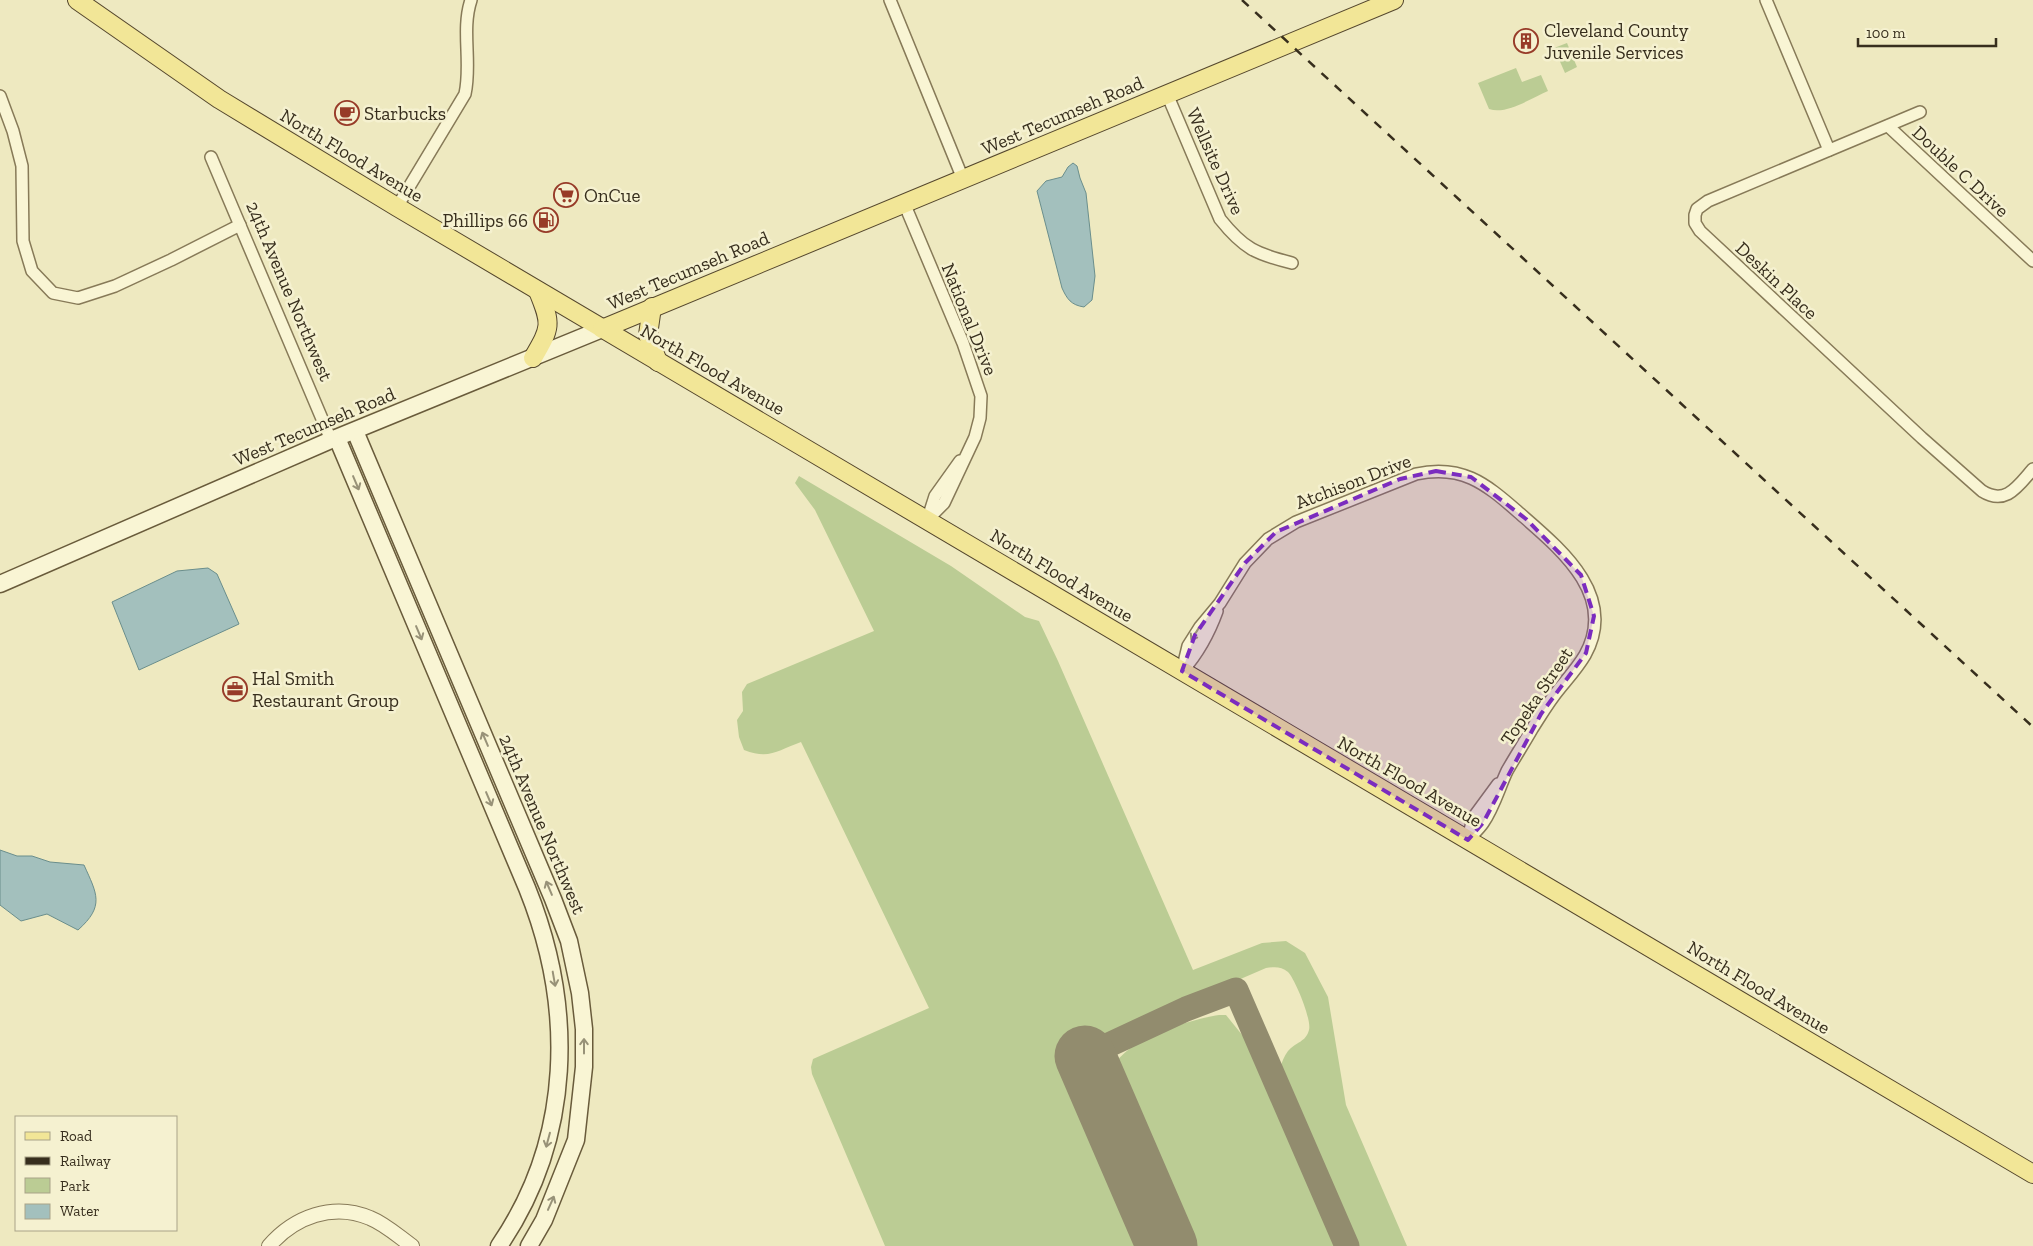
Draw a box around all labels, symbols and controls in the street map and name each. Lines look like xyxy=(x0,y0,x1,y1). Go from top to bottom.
scale bar xyxy=(1858,15,1996,47)
place label: Cleveland County Juvenile Services xyxy=(1544,19,1689,64)
text: 100 m xyxy=(1866,24,1905,42)
building icon: Cleveland County Juvenile Services xyxy=(1513,28,1539,54)
street label: West Tecumseh Road xyxy=(978,71,1147,160)
cafe icon: Starbucks xyxy=(334,100,360,126)
place label: Starbucks xyxy=(364,102,446,125)
street label: North Flood Avenue xyxy=(276,104,427,207)
street label: Wellsite Drive xyxy=(1182,104,1249,218)
street label: Double C Drive xyxy=(1908,121,2014,222)
supermarket icon: OnCue xyxy=(553,182,579,208)
place label: OnCue xyxy=(584,184,640,207)
street label: 24th Avenue Northwest xyxy=(241,198,338,385)
fuel station icon: Phillips 66 xyxy=(533,207,559,233)
place label: Phillips 66 xyxy=(442,209,528,232)
street label: West Tecumseh Road xyxy=(604,226,773,315)
street label: Deskin Place xyxy=(1731,237,1823,324)
street label: National Drive xyxy=(937,260,1003,379)
street label: North Flood Avenue xyxy=(637,319,789,420)
street label: West Tecumseh Road xyxy=(230,382,399,471)
street label: Atchison Drive xyxy=(1292,449,1414,514)
one-way arrow xyxy=(351,475,361,490)
street label: North Flood Avenue xyxy=(986,524,1137,627)
one-way arrow xyxy=(415,625,425,640)
one-way arrow xyxy=(1190,627,1200,641)
street label: Topeka Street xyxy=(1495,643,1578,750)
place label: Hal Smith Restaurant Group xyxy=(252,667,399,712)
office icon: Hal Smith Restaurant Group xyxy=(222,676,248,702)
street label: 24th Avenue Northwest xyxy=(494,731,591,918)
street label: North Flood Avenue xyxy=(1334,731,1486,832)
one-way arrow xyxy=(480,732,490,747)
one-way arrow xyxy=(485,791,495,806)
one-way arrow xyxy=(543,881,553,896)
street label: North Flood Avenue xyxy=(1683,936,1834,1039)
one-way arrow xyxy=(550,971,560,987)
one-way arrow xyxy=(579,1038,589,1054)
legend xyxy=(15,1116,178,1231)
text: Road xyxy=(60,1127,93,1145)
one-way arrow xyxy=(542,1131,552,1147)
text: Railway xyxy=(60,1152,111,1170)
text: Park xyxy=(60,1177,90,1195)
one-way arrow xyxy=(547,1196,557,1211)
text: Water xyxy=(60,1202,100,1220)

